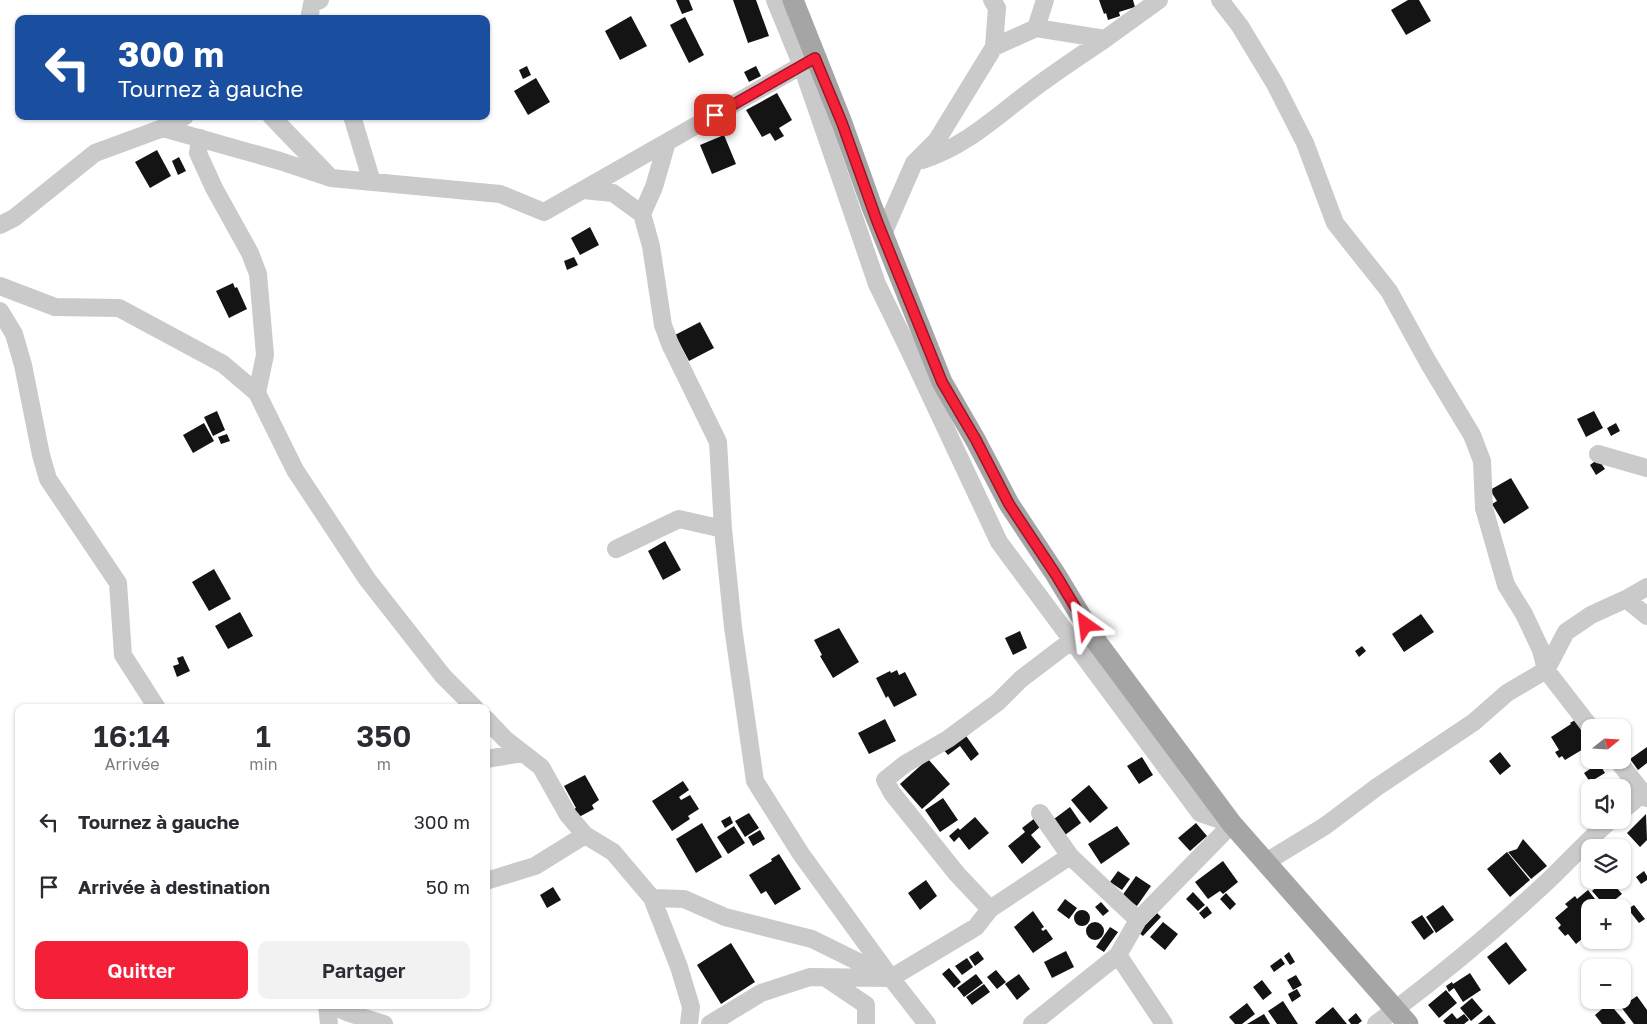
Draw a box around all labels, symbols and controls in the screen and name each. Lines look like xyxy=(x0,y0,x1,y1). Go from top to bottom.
text: 300 m xyxy=(118,33,224,75)
icon: left xyxy=(35,35,100,100)
text: Tournez à gauche xyxy=(118,75,303,102)
pin xyxy=(694,94,736,136)
icon: arrive xyxy=(701,101,729,129)
position arrow xyxy=(1059,598,1111,650)
text: 16:14 xyxy=(94,718,171,754)
text: 1 xyxy=(256,718,271,754)
text: 350 xyxy=(356,718,411,754)
north arrow xyxy=(1581,719,1631,769)
map controls xyxy=(1581,719,1631,1009)
text: Arrivée xyxy=(105,754,159,774)
text: min xyxy=(249,754,278,774)
text: m xyxy=(377,754,391,774)
button: sound xyxy=(1581,779,1631,829)
icon: left xyxy=(35,808,63,836)
text: Tournez à gauche xyxy=(78,810,239,833)
text: 300 m xyxy=(414,810,470,833)
button: layers xyxy=(1581,839,1631,889)
icon: arrive xyxy=(35,873,63,901)
text: Arrivée à destination xyxy=(78,875,270,898)
text: 50 m xyxy=(426,875,470,898)
button: + xyxy=(1581,899,1631,949)
button: Quitter xyxy=(35,941,248,999)
button: Partager xyxy=(258,941,470,999)
button: − xyxy=(1581,959,1631,1009)

